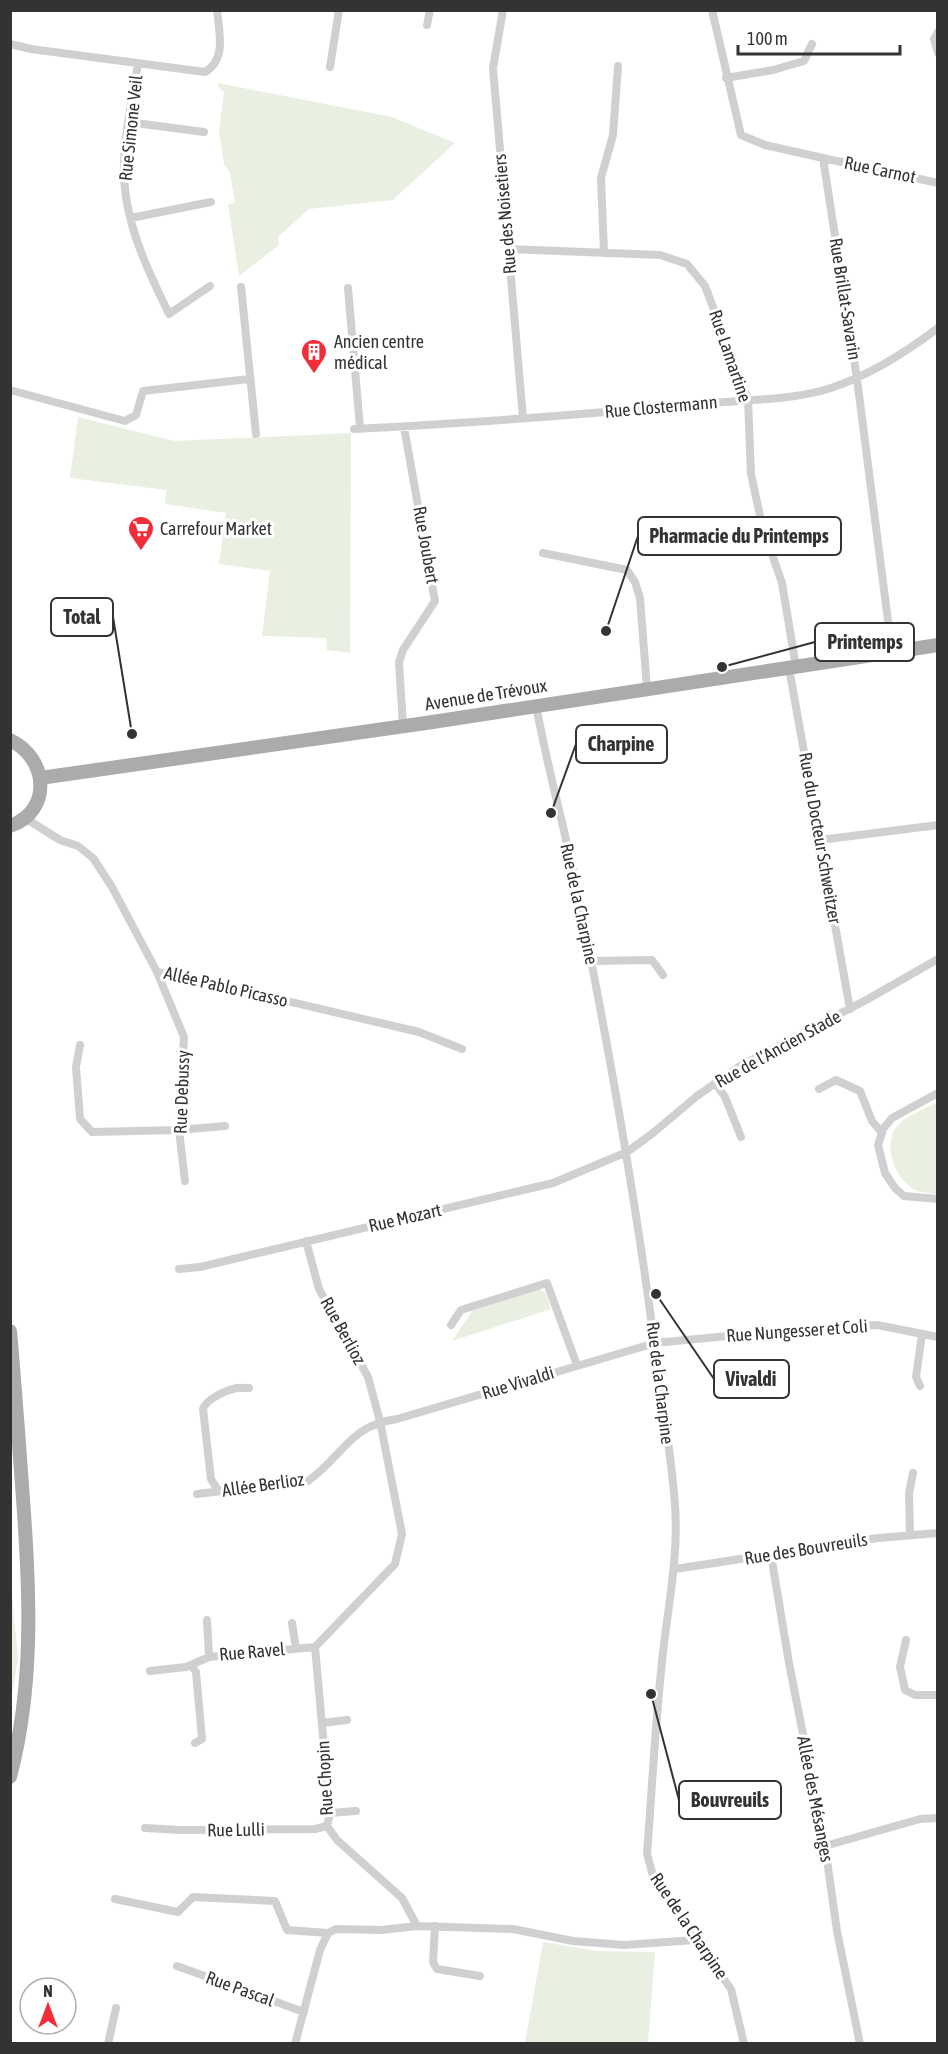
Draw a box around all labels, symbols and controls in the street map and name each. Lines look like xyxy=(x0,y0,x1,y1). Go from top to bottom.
scale bar xyxy=(738,18,900,56)
text: 100 m xyxy=(747,28,788,49)
street label: Rue Simone Veil xyxy=(115,74,147,182)
street label: Rue Carnot xyxy=(842,152,918,187)
street label: Rue des Noisetiers xyxy=(489,153,520,275)
street label: Rue Brillat-Savarin xyxy=(825,236,866,362)
street label: Rue Lamartine xyxy=(705,307,756,405)
place label: Ancien centre médical xyxy=(334,331,424,373)
building icon: Ancien centre médical xyxy=(299,337,329,375)
street label: Rue Clostermann xyxy=(604,391,718,422)
street label: Rue Joubert xyxy=(409,505,444,585)
supermarket icon: Carrefour Market xyxy=(126,514,156,552)
callout: Pharmacie du Printemps xyxy=(638,517,841,555)
place label: Carrefour Market xyxy=(160,518,272,539)
text: Pharmacie du Printemps xyxy=(649,524,829,547)
callout: Total xyxy=(51,598,113,636)
text: Total xyxy=(63,605,101,628)
callout: Printemps xyxy=(815,623,914,661)
text: Printemps xyxy=(827,630,903,653)
street label: Avenue de Trévoux xyxy=(423,674,548,715)
callout: Charpine xyxy=(576,725,667,763)
text: Charpine xyxy=(588,732,654,755)
street label: Rue du Docteur Schweitzer xyxy=(795,751,846,926)
street label: Rue de la Charpine xyxy=(556,841,603,966)
street label: Allée Pablo Picasso xyxy=(162,962,290,1011)
street label: Rue de l’Ancien Stade xyxy=(711,1005,844,1092)
street label: Rue Debussy xyxy=(170,1050,193,1134)
street label: Rue Mozart xyxy=(367,1199,443,1236)
street label: Rue Berlioz xyxy=(316,1293,371,1369)
street label: Rue Nungesser et Coli xyxy=(725,1315,868,1346)
street label: Rue de la Charpine xyxy=(643,1321,678,1445)
callout: Vivaldi xyxy=(714,1360,789,1398)
street label: Rue Vivaldi xyxy=(479,1362,556,1403)
text: Vivaldi xyxy=(725,1367,776,1390)
street label: Allée Berlioz xyxy=(221,1468,306,1501)
street label: Rue des Bouvreuils xyxy=(743,1528,869,1569)
street label: Rue Ravel xyxy=(218,1638,286,1665)
street label: Allée des Mésanges xyxy=(793,1734,838,1864)
street label: Rue Chopin xyxy=(312,1740,337,1816)
callout: Bouvreuils xyxy=(679,1781,781,1819)
text: Bouvreuils xyxy=(691,1788,769,1811)
street label: Rue Lulli xyxy=(207,1818,265,1841)
street label: Rue de la Charpine xyxy=(646,1869,733,1983)
street label: Rue Pascal xyxy=(203,1966,277,2011)
north arrow xyxy=(18,1976,78,2036)
text: N xyxy=(43,1982,53,2000)

